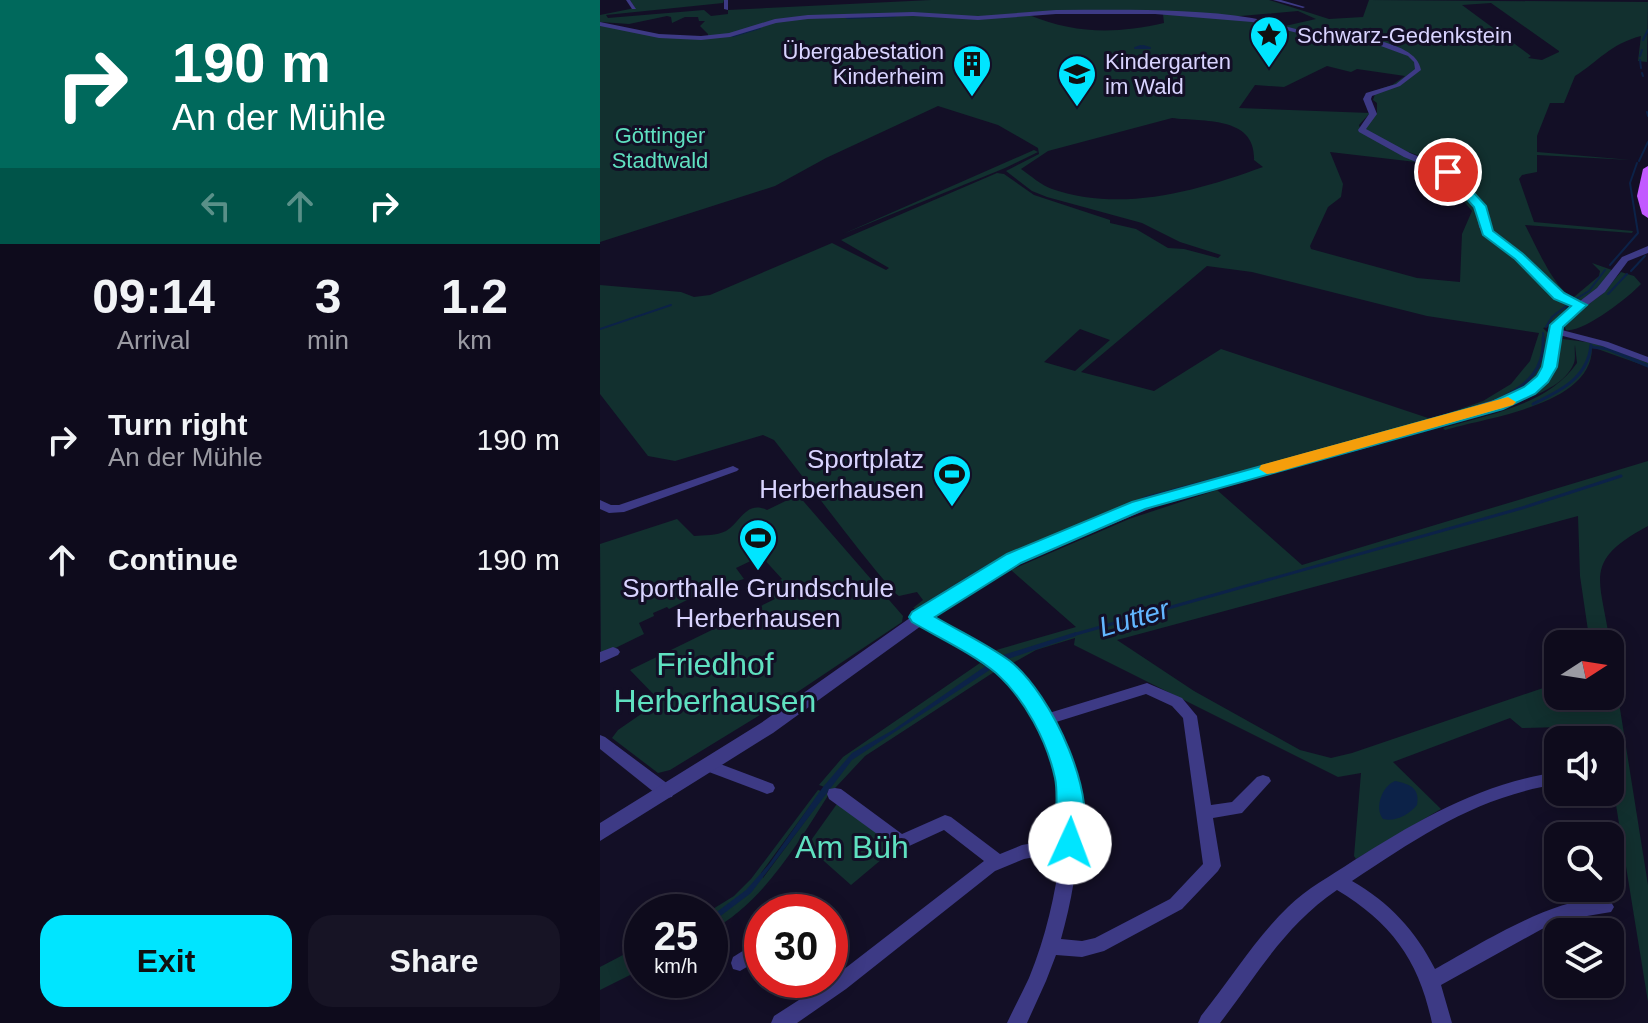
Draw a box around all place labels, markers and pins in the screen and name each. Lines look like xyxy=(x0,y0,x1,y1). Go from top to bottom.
place icon: Schwarz-Gedenkstein xyxy=(1248,14,1290,69)
place label: Schwarz-Gedenkstein xyxy=(1297,23,1512,48)
place label: Übergabestation Kinderheim xyxy=(783,39,944,89)
building icon: Übergabestation Kinderheim xyxy=(951,43,993,98)
place label: Kindergarten im Wald xyxy=(1105,49,1231,99)
school or university icon: Kindergarten im Wald xyxy=(1056,53,1098,108)
pin xyxy=(1414,138,1482,206)
place label: Sportplatz Herberhausen xyxy=(759,444,924,504)
sports icon: Sportplatz Herberhausen xyxy=(931,453,973,508)
sports icon: Sporthalle Grundschule Herberhausen xyxy=(737,517,779,572)
place label: Sporthalle Grundschule Herberhausen xyxy=(622,573,894,633)

